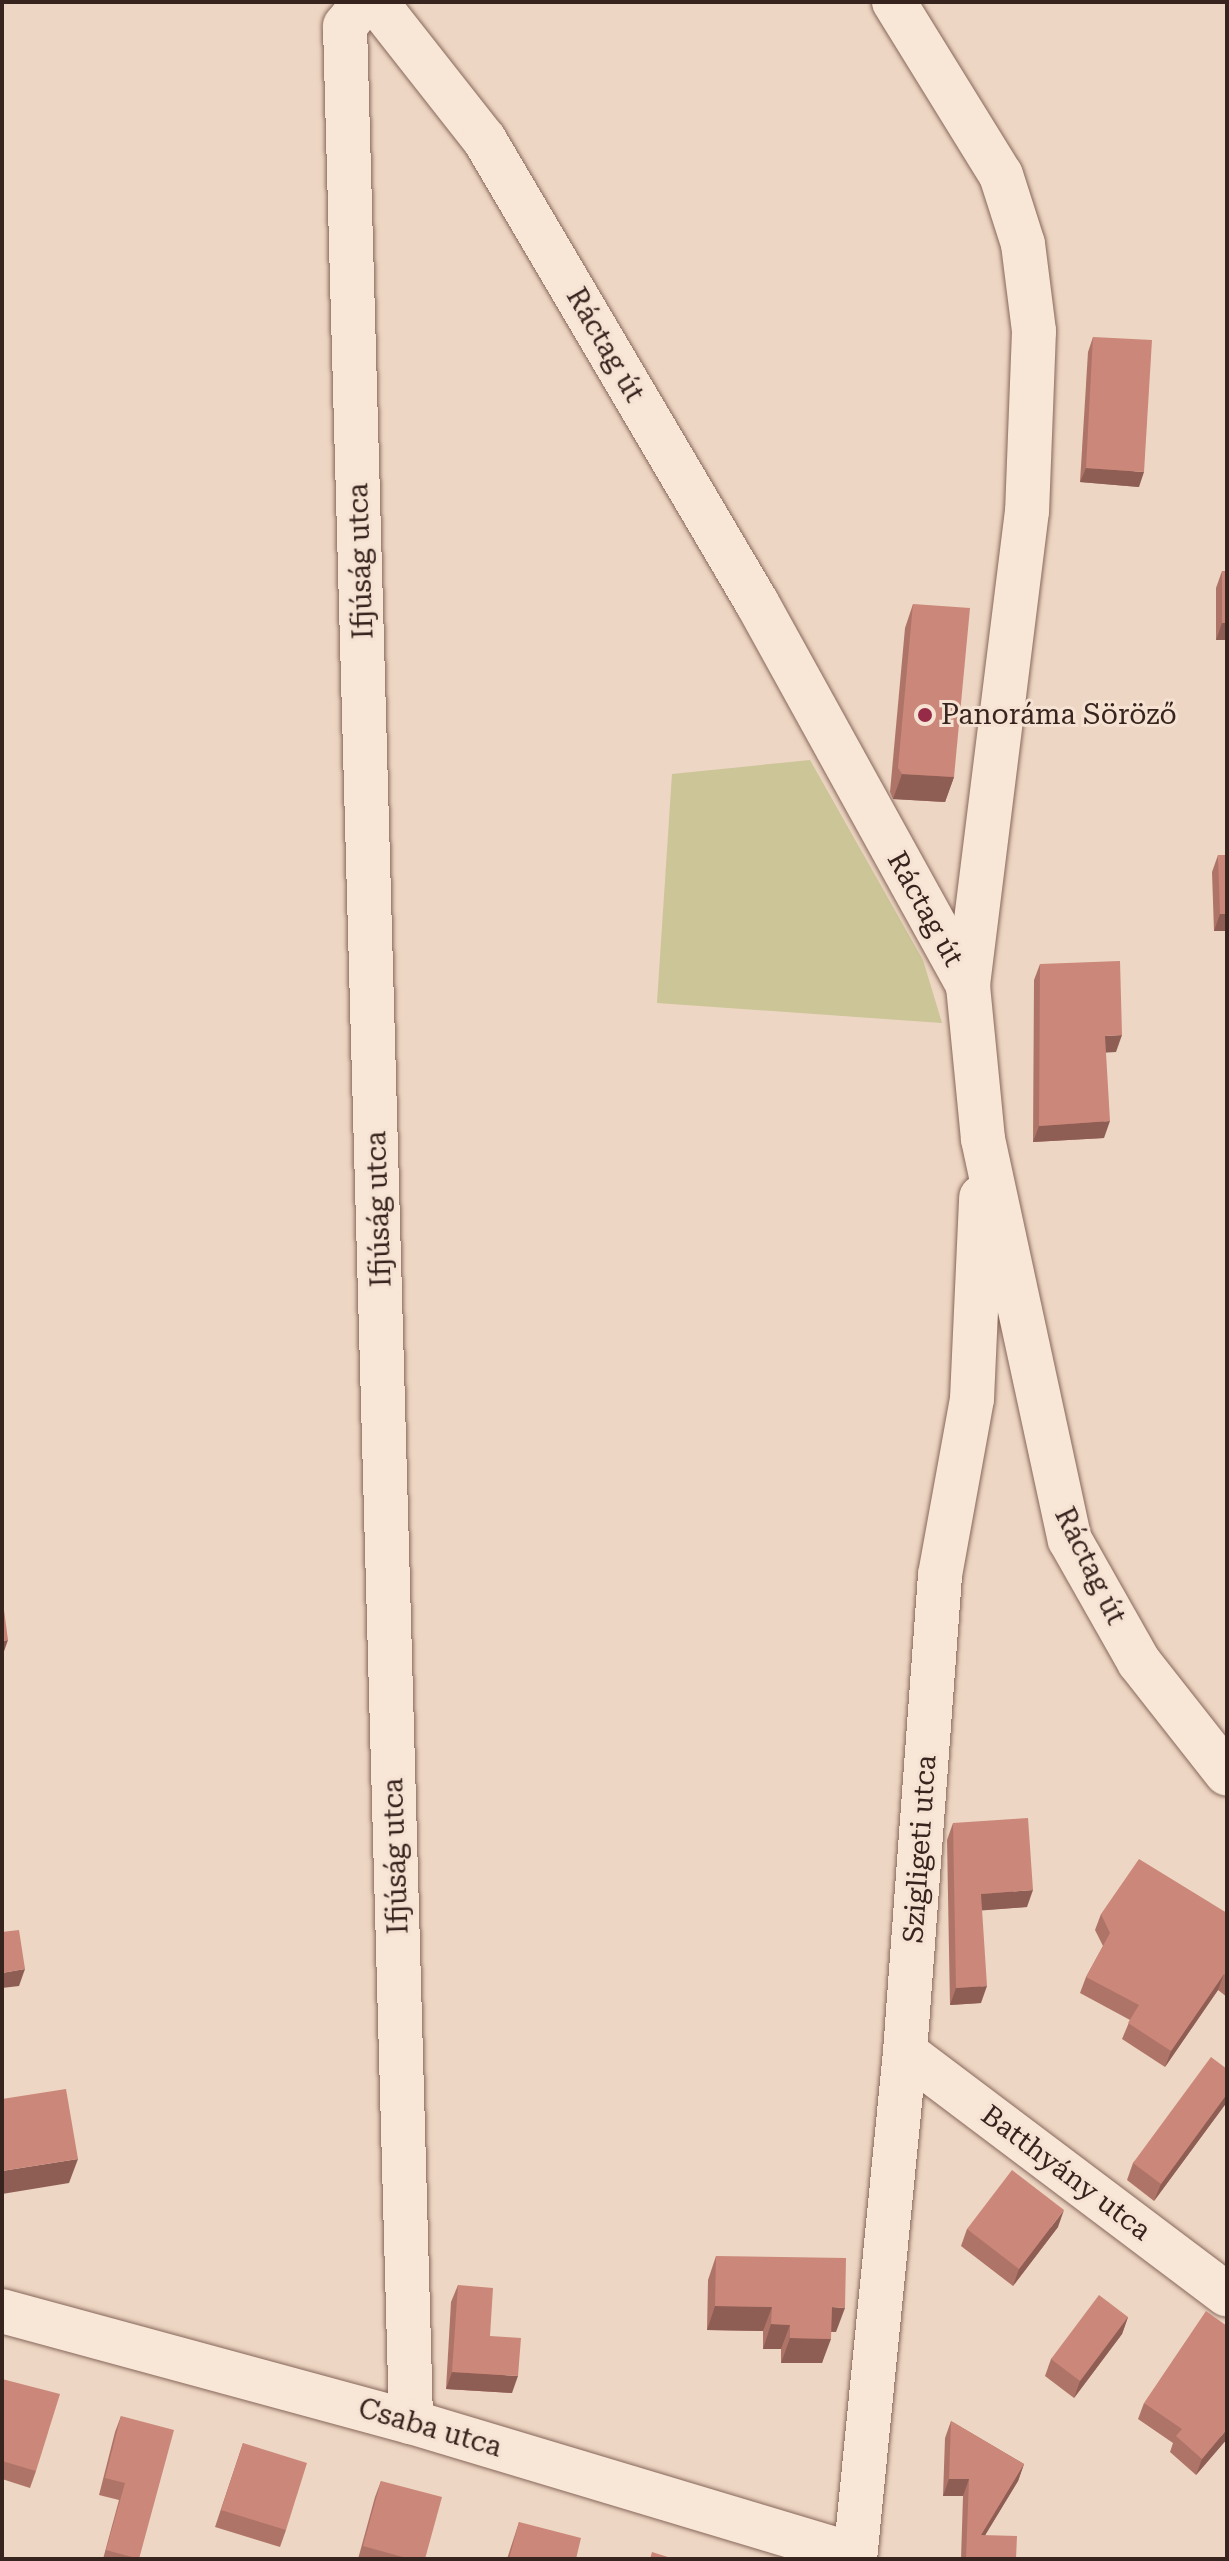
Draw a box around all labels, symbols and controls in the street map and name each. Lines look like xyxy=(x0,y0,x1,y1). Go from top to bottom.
street label: Ráctag út xyxy=(559,282,651,408)
street label: Ifjúság utca xyxy=(341,482,381,640)
place label: Panoráma Söröző xyxy=(941,698,1177,732)
marker: Panoráma Söröző xyxy=(916,706,934,724)
street label: Ráctag út xyxy=(880,846,970,972)
street label: Ifjúság utca xyxy=(359,1130,399,1288)
street label: Ráctag út xyxy=(1047,1502,1133,1630)
street label: Szigligeti utca xyxy=(897,1754,943,1944)
street label: Ifjúság utca xyxy=(376,1777,416,1935)
street label: Batthyány utca xyxy=(975,2098,1157,2248)
street label: Csaba utca xyxy=(355,2392,505,2464)

